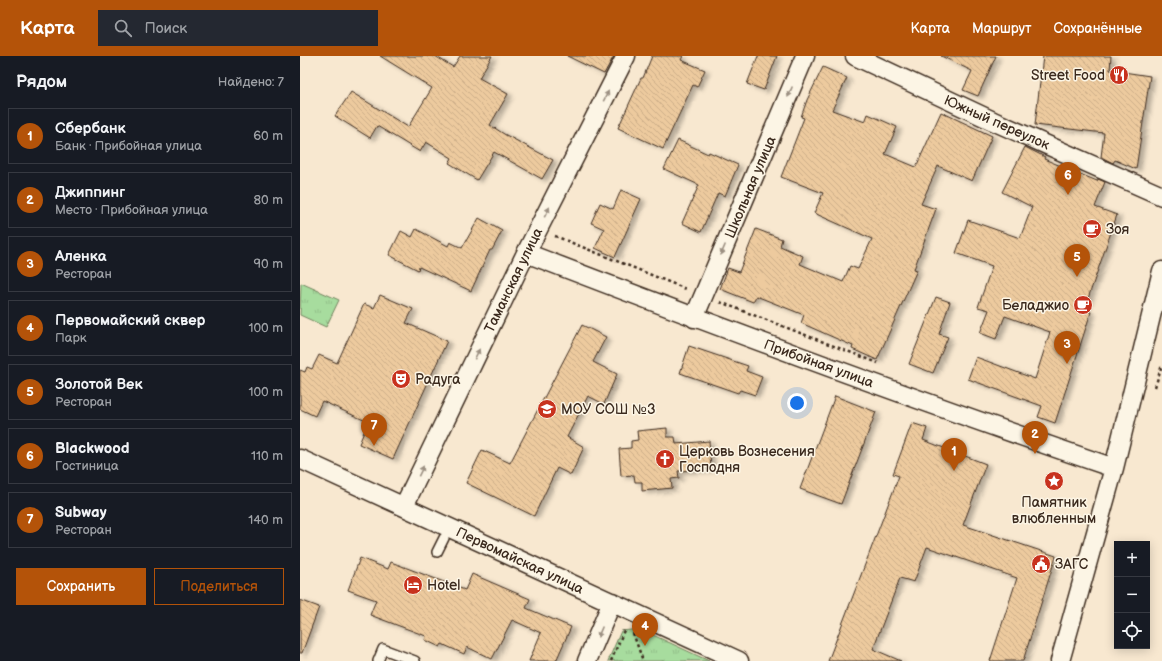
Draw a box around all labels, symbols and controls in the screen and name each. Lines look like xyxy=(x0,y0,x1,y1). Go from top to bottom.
search box xyxy=(98,10,378,46)
text: Карта xyxy=(20,17,74,40)
icon: search xyxy=(112,17,134,39)
text: Поиск xyxy=(144,19,187,38)
text: Карта xyxy=(911,20,950,37)
text: Маршрут xyxy=(972,20,1032,37)
text: Сохранённые xyxy=(1054,20,1142,37)
restaurant icon: Street Food xyxy=(1108,64,1130,86)
place label: Street Food xyxy=(1031,67,1105,84)
text: Рядом xyxy=(16,72,67,92)
text: Найдено: 7 xyxy=(218,74,284,90)
one-way arrow xyxy=(787,86,793,97)
one-way arrow xyxy=(602,90,609,102)
street label: Южный переулок xyxy=(941,92,1053,154)
text: Сбербанк xyxy=(55,119,126,138)
text: 1 xyxy=(27,128,33,144)
text: 60 m xyxy=(253,128,283,144)
street label: Школьная улица xyxy=(721,133,780,241)
text: Банк · Прибойная улица xyxy=(55,138,202,154)
pin: 6 xyxy=(1055,162,1081,195)
text: Джиппинг xyxy=(55,183,125,202)
text: 2 xyxy=(26,192,34,208)
text: 80 m xyxy=(254,192,283,208)
text: Место · Прибойная улица xyxy=(55,202,208,218)
one-way arrow xyxy=(544,206,550,218)
cafe icon: Зоя xyxy=(1081,218,1103,240)
place label: Зоя xyxy=(1106,221,1130,238)
street label: Таманская улица xyxy=(481,224,546,335)
pin: 5 xyxy=(1064,244,1090,277)
one-way arrow xyxy=(719,245,725,257)
text: Аленка xyxy=(55,247,106,266)
text: 3 xyxy=(26,256,34,272)
text: 90 m xyxy=(254,256,283,272)
text: Ресторан xyxy=(55,266,112,282)
cafe icon: Беладжио xyxy=(1072,294,1094,316)
place label: Беладжио xyxy=(1002,297,1069,314)
text: Первомайский сквер xyxy=(55,311,205,330)
text: 4 xyxy=(26,320,34,336)
text: 100 m xyxy=(248,320,283,336)
text: Парк xyxy=(55,330,87,346)
pin: 3 xyxy=(1054,331,1080,364)
street label: Прибойная улица xyxy=(762,336,877,391)
one-way arrow xyxy=(474,348,480,360)
theatre icon: Радуга xyxy=(390,368,412,390)
place label: Радуга xyxy=(415,371,461,388)
text: Золотой Век xyxy=(55,375,143,394)
text: 5 xyxy=(26,384,34,400)
text: 100 m xyxy=(248,384,283,400)
your location xyxy=(787,393,807,413)
text: Ресторан xyxy=(55,394,112,410)
school or university icon: МОУ СОШ №3 xyxy=(536,398,558,420)
place label: МОУ СОШ №3 xyxy=(561,401,656,418)
pin: 7 xyxy=(361,413,387,446)
pin: 2 xyxy=(1022,421,1048,454)
pin: 1 xyxy=(941,438,967,471)
text: Blackwood xyxy=(55,439,130,458)
place label: Церковь Вознесения Господня xyxy=(679,443,815,476)
text: 6 xyxy=(26,448,34,464)
text: 110 m xyxy=(251,448,283,464)
church icon: Церковь Вознесения Господня xyxy=(654,448,676,470)
text: Гостиница xyxy=(55,458,119,474)
one-way arrow xyxy=(418,465,424,477)
place icon: Памятник влюбленным xyxy=(1043,470,1065,492)
place label: Памятник влюбленным xyxy=(1012,494,1096,527)
text: Subway xyxy=(55,503,107,522)
text: 7 xyxy=(26,512,34,528)
text: 140 m xyxy=(248,512,283,528)
text: Ресторан xyxy=(55,522,112,538)
street label: Первомайская улица xyxy=(453,523,587,598)
map controls xyxy=(1114,541,1150,649)
button: + xyxy=(1114,541,1150,577)
public building icon: ЗАГС xyxy=(1030,553,1052,575)
place label: ЗАГС xyxy=(1055,556,1089,573)
button: Сохранить xyxy=(16,568,146,605)
button: Поделиться xyxy=(154,568,284,605)
hotel icon: Hotel xyxy=(402,574,424,596)
place label: Hotel xyxy=(427,577,460,594)
button: − xyxy=(1114,577,1150,613)
pin: 4 xyxy=(632,613,658,646)
button: locate xyxy=(1114,613,1150,649)
one-way arrow xyxy=(596,626,602,638)

